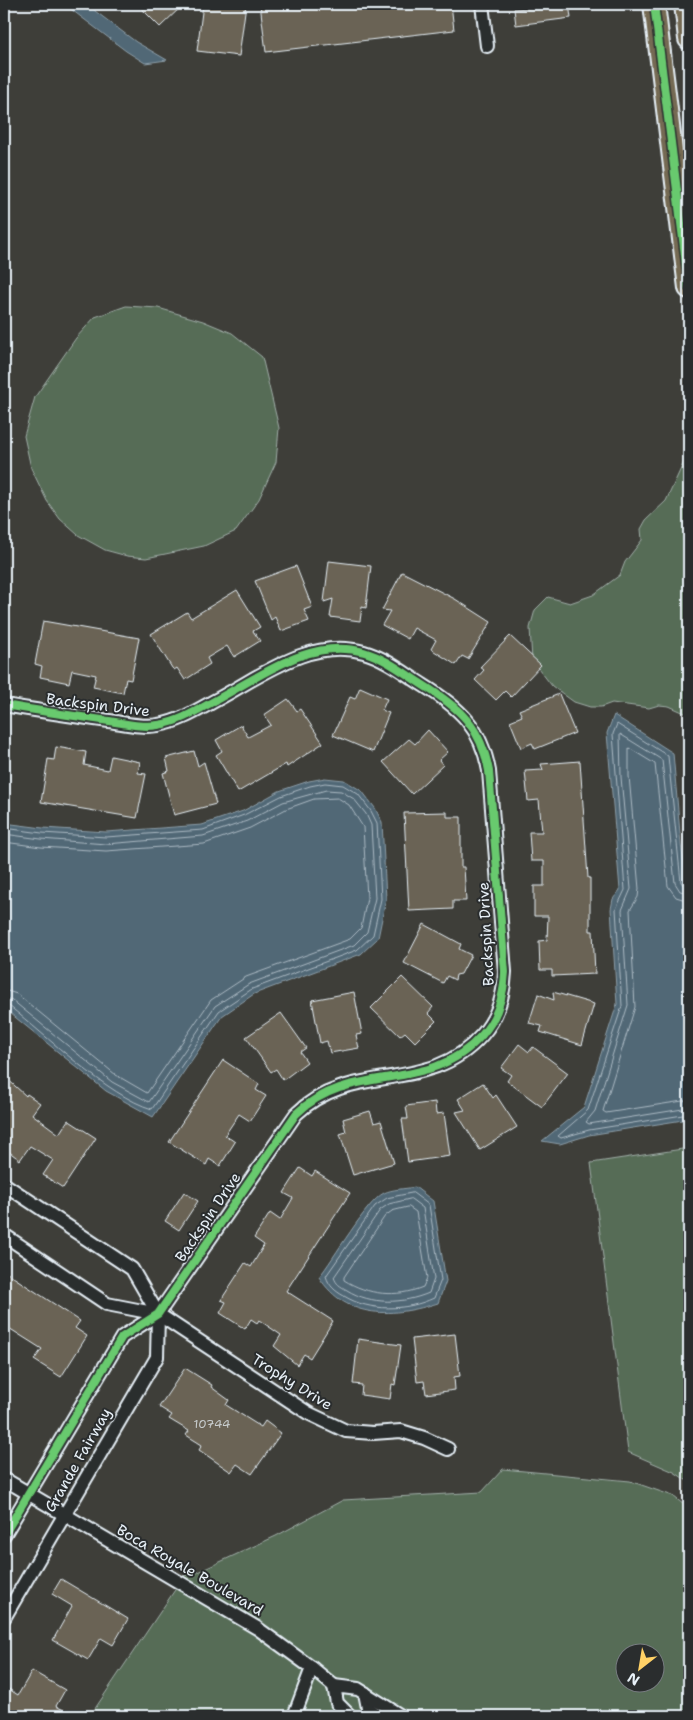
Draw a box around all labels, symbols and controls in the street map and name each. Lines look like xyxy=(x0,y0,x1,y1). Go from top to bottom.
street label: Backspin Drive xyxy=(45,689,151,721)
street label: Backspin Drive xyxy=(473,881,499,987)
street label: Backspin Drive xyxy=(171,1168,245,1266)
street label: Trophy Drive xyxy=(248,1349,336,1415)
street label: Grande Fairway xyxy=(40,1404,116,1516)
house number: 10744 xyxy=(194,1416,230,1432)
street label: Boca Royale Boulevard xyxy=(113,1520,267,1620)
north arrow xyxy=(616,1642,666,1692)
text: N xyxy=(624,1669,643,1690)

